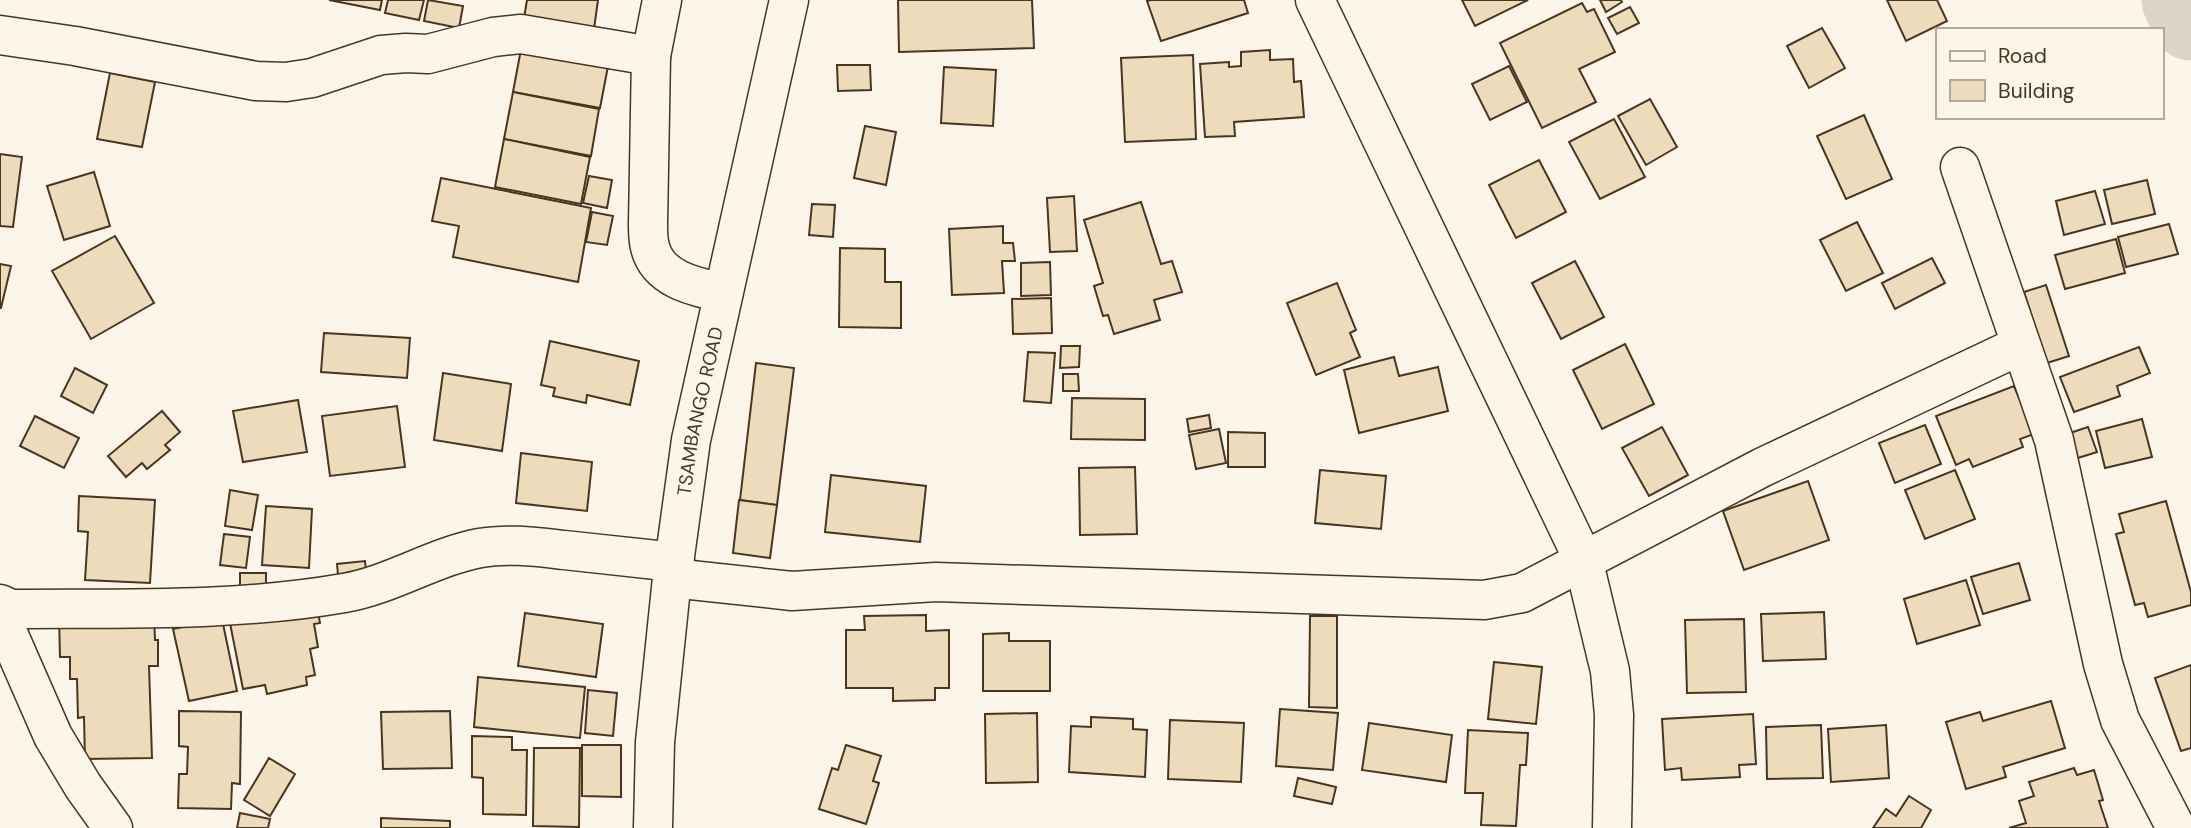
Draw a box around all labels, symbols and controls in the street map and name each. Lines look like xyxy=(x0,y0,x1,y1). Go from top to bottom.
legend xyxy=(1936,28,2163,119)
text: Road xyxy=(1998,42,2047,70)
text: Building xyxy=(1998,77,2075,105)
street label: TSAMBANGO ROAD xyxy=(671,324,728,497)

